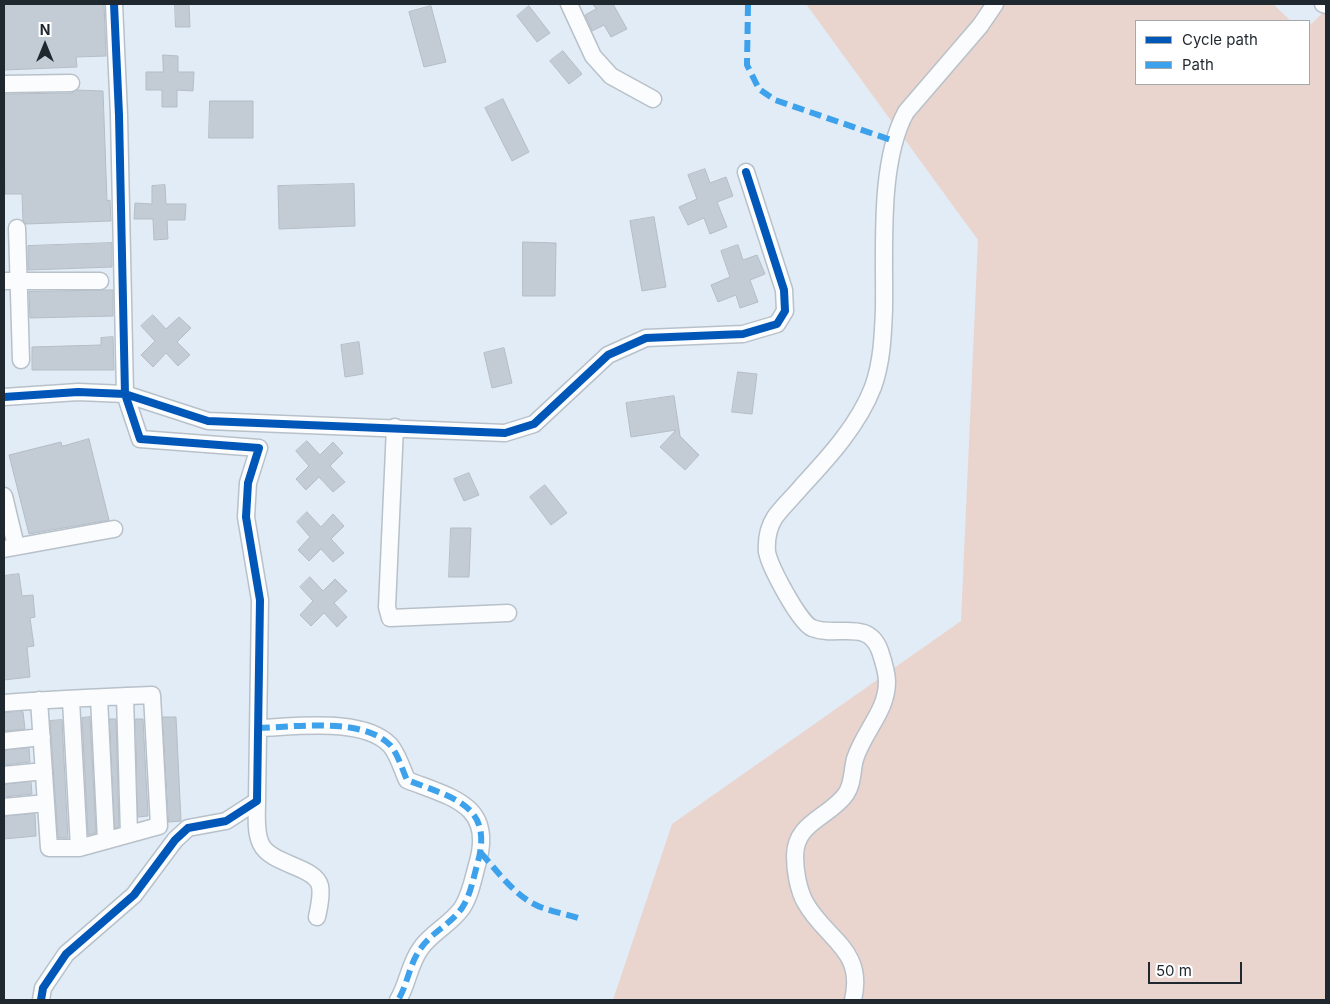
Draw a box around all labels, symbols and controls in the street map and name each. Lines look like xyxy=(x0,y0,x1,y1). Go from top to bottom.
north arrow xyxy=(20,20,70,70)
legend xyxy=(1135,20,1310,85)
text: N xyxy=(40,21,50,38)
text: Cycle path xyxy=(1182,30,1258,49)
text: Path xyxy=(1182,55,1214,74)
scale bar xyxy=(1150,952,1244,984)
text: 50 m xyxy=(1156,961,1192,980)

